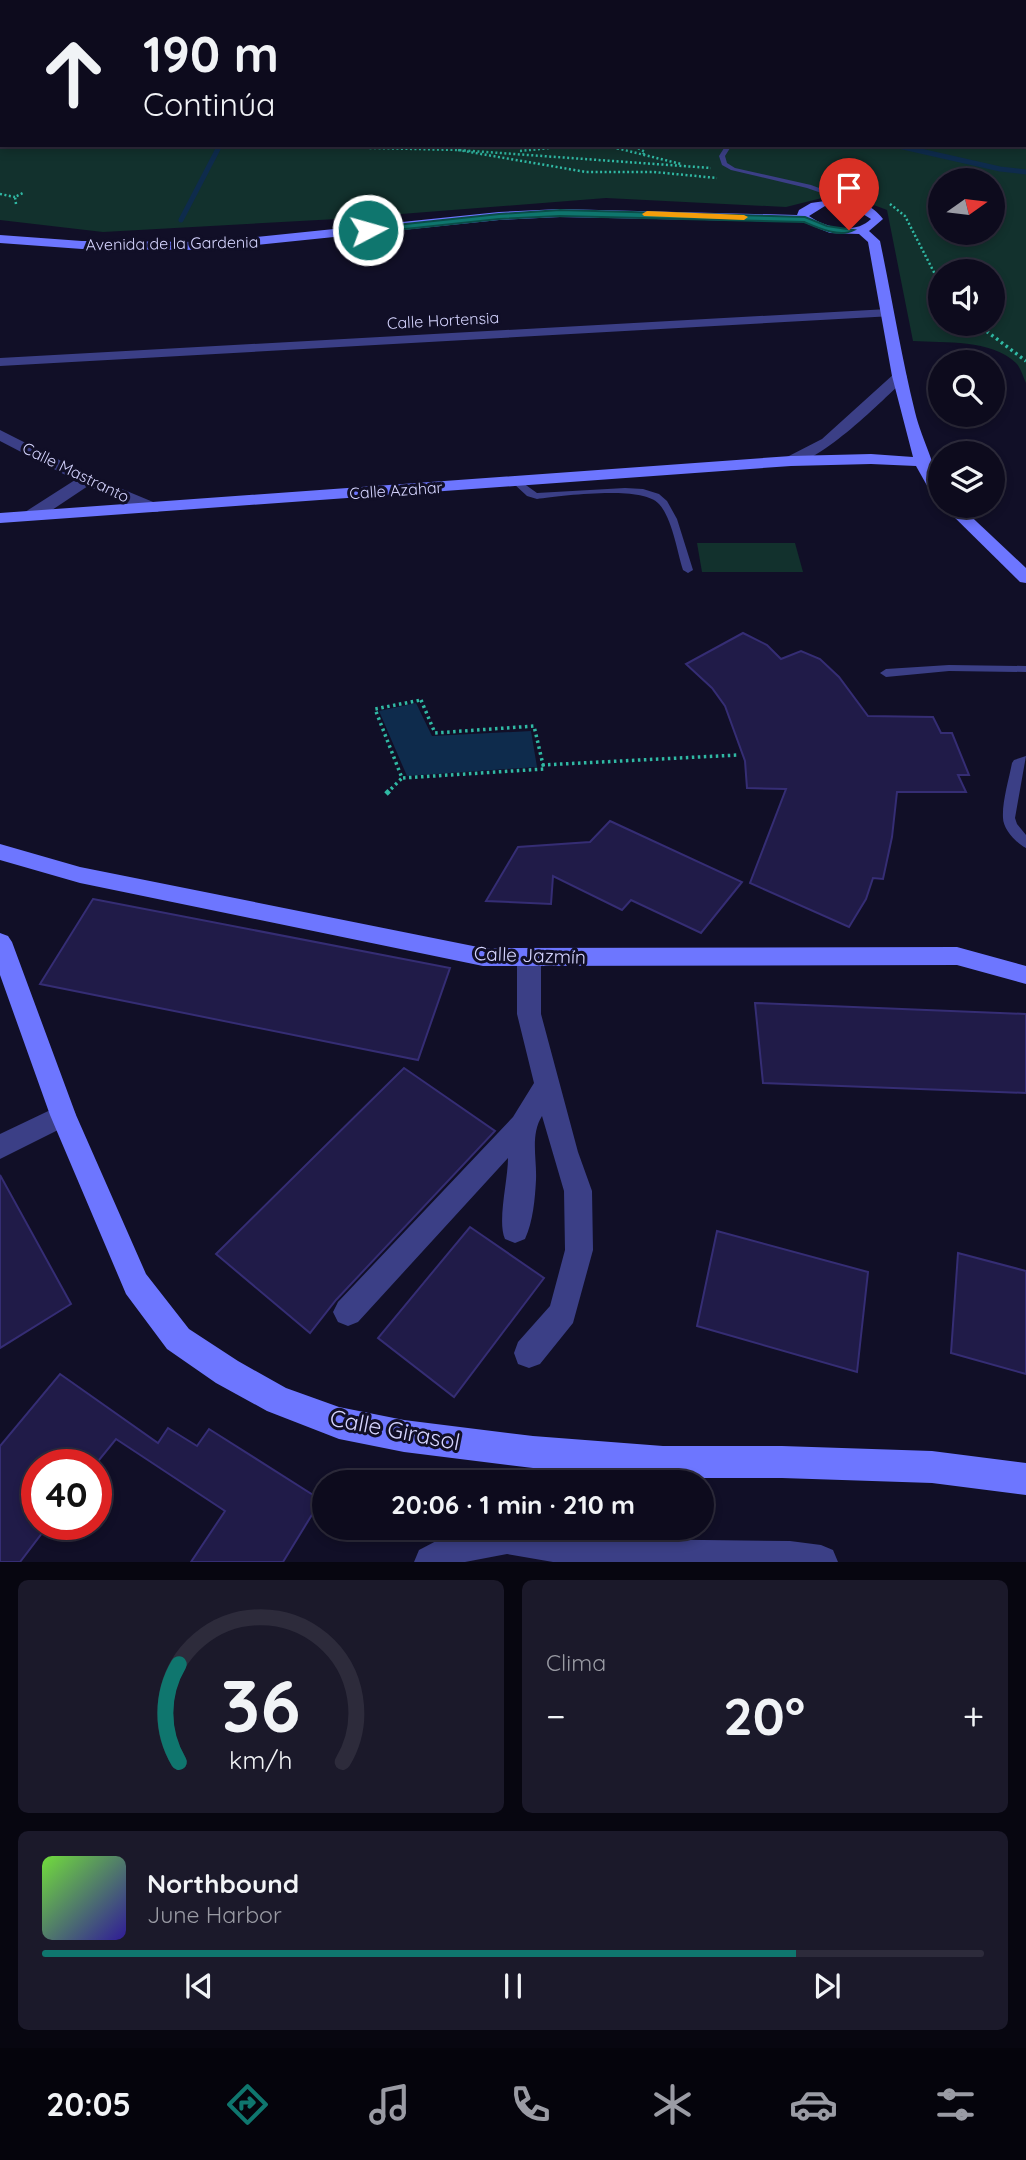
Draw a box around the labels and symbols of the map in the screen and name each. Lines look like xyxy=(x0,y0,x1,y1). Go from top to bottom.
pin xyxy=(819,158,879,230)
north arrow xyxy=(928,168,1004,245)
position arrow xyxy=(331,193,405,267)
street label: Avenida de la Gardenia xyxy=(86,231,258,255)
street label: Calle Hortensia xyxy=(386,307,500,333)
street label: Calle Mastranto xyxy=(19,437,133,507)
street label: Calle Azahar xyxy=(349,477,443,503)
street label: Calle Jazmín xyxy=(473,941,587,969)
street label: Calle Girasol xyxy=(328,1403,463,1456)
speed limit sign: 40 xyxy=(21,1449,112,1540)

